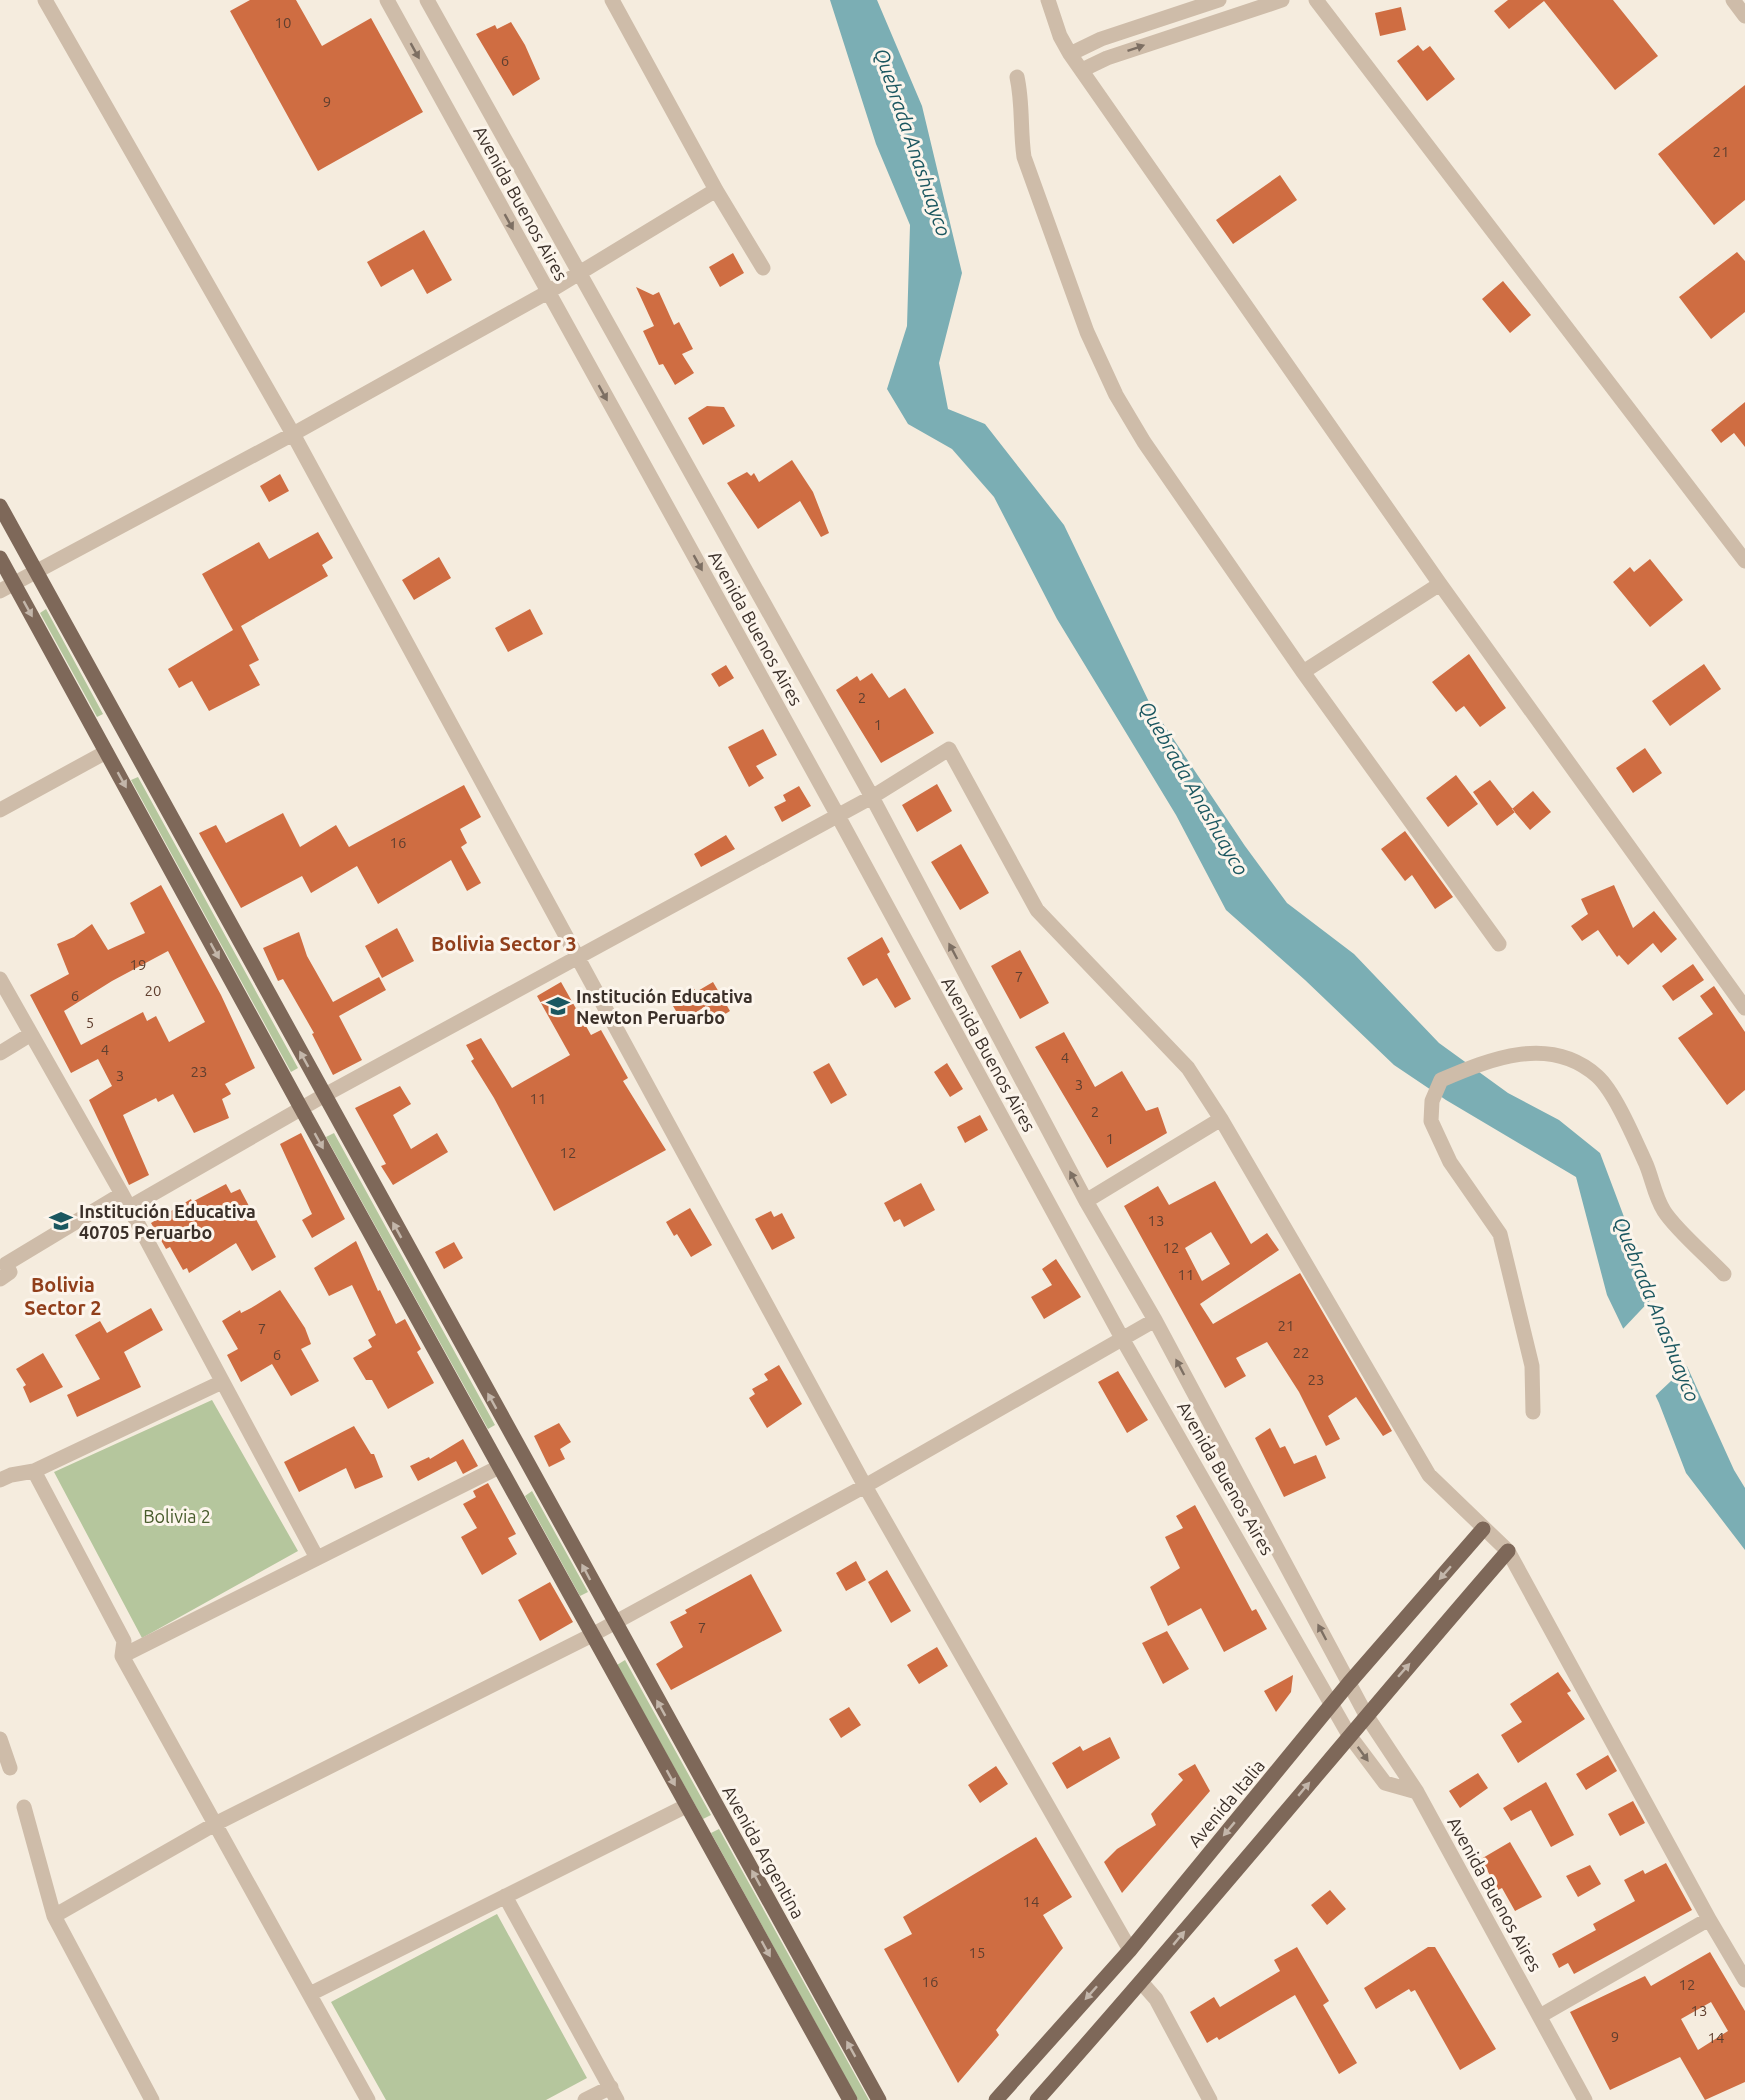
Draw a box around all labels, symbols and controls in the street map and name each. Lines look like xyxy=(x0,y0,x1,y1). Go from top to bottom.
house number: 10 xyxy=(275,14,291,31)
one-way arrow xyxy=(410,43,420,60)
one-way arrow xyxy=(1127,43,1145,52)
water label: Quebrada Anashuayco xyxy=(869,45,956,239)
house number: 6 xyxy=(501,52,509,69)
house number: 9 xyxy=(323,93,331,110)
street label: Avenida Buenos Aires xyxy=(470,122,572,284)
house number: 21 xyxy=(1713,143,1729,160)
one-way arrow xyxy=(504,214,514,231)
one-way arrow xyxy=(598,385,609,401)
street label: Avenida Buenos Aires xyxy=(705,547,807,709)
one-way arrow xyxy=(693,555,703,572)
one-way arrow xyxy=(23,601,33,618)
house number: 2 xyxy=(858,689,866,706)
water label: Quebrada Anashuayco xyxy=(1134,697,1253,880)
house number: 1 xyxy=(874,716,882,733)
one-way arrow xyxy=(117,772,127,789)
house number: 16 xyxy=(390,834,406,851)
district label: Bolivia Sector 3 xyxy=(431,932,577,955)
one-way arrow xyxy=(948,942,958,959)
one-way arrow xyxy=(210,943,220,960)
house number: 19 xyxy=(130,956,146,973)
house number: 7 xyxy=(1015,968,1023,985)
street label: Avenida Buenos Aires xyxy=(938,973,1040,1135)
house number: 20 xyxy=(145,982,161,999)
place label: Institución Educativa Newton Peruarbo xyxy=(576,986,753,1027)
house number: 6 xyxy=(71,987,79,1004)
school or university icon: Institución Educativa Newton Peruarbo xyxy=(545,993,571,1019)
house number: 5 xyxy=(86,1014,94,1031)
house number: 4 xyxy=(101,1041,109,1058)
house number: 4 xyxy=(1061,1049,1069,1066)
one-way arrow xyxy=(299,1051,309,1068)
house number: 23 xyxy=(191,1063,207,1080)
house number: 3 xyxy=(116,1067,124,1084)
house number: 3 xyxy=(1075,1076,1083,1093)
house number: 11 xyxy=(530,1090,546,1107)
house number: 2 xyxy=(1091,1103,1099,1120)
house number: 1 xyxy=(1106,1130,1114,1147)
one-way arrow xyxy=(314,1133,324,1150)
house number: 12 xyxy=(560,1144,576,1161)
one-way arrow xyxy=(1069,1170,1079,1187)
place label: Institución Educativa 40705 Peruarbo xyxy=(79,1201,256,1242)
school or university icon: Institución Educativa 40705 Peruarbo xyxy=(48,1208,74,1234)
house number: 13 xyxy=(1148,1212,1164,1229)
water label: Quebrada Anashuayco xyxy=(1608,1213,1705,1405)
one-way arrow xyxy=(392,1222,402,1239)
house number: 12 xyxy=(1163,1239,1179,1256)
house number: 11 xyxy=(1178,1266,1194,1283)
district label: Bolivia Sector 2 xyxy=(24,1273,102,1319)
house number: 21 xyxy=(1278,1317,1294,1334)
house number: 7 xyxy=(258,1320,266,1337)
house number: 22 xyxy=(1293,1344,1309,1361)
house number: 6 xyxy=(273,1346,281,1363)
one-way arrow xyxy=(1175,1359,1185,1376)
house number: 23 xyxy=(1308,1371,1324,1388)
one-way arrow xyxy=(486,1393,497,1409)
street label: Avenida Buenos Aires xyxy=(1174,1398,1278,1558)
park label: Bolivia 2 xyxy=(143,1506,211,1526)
one-way arrow xyxy=(581,1563,591,1580)
one-way arrow xyxy=(1439,1565,1452,1580)
house number: 7 xyxy=(698,1619,706,1636)
one-way arrow xyxy=(1317,1623,1327,1640)
one-way arrow xyxy=(1397,1663,1410,1678)
one-way arrow xyxy=(656,1700,667,1716)
one-way arrow xyxy=(1357,1745,1369,1761)
street label: Avenida Italia xyxy=(1184,1755,1268,1851)
one-way arrow xyxy=(666,1770,676,1787)
one-way arrow xyxy=(1297,1781,1310,1796)
street label: Avenida Argentina xyxy=(719,1782,809,1922)
street label: Avenida Buenos Aires xyxy=(1444,1813,1546,1975)
one-way arrow xyxy=(1224,1822,1236,1837)
one-way arrow xyxy=(751,1869,761,1886)
house number: 14 xyxy=(1023,1893,1039,1910)
one-way arrow xyxy=(1172,1931,1185,1946)
one-way arrow xyxy=(761,1941,771,1958)
house number: 15 xyxy=(969,1944,985,1961)
house number: 16 xyxy=(922,1973,938,1990)
house number: 12 xyxy=(1679,1976,1695,1993)
one-way arrow xyxy=(1084,1986,1098,2001)
house number: 13 xyxy=(1691,2002,1707,2019)
house number: 9 xyxy=(1611,2028,1619,2045)
house number: 14 xyxy=(1708,2029,1724,2046)
one-way arrow xyxy=(846,2040,856,2057)

